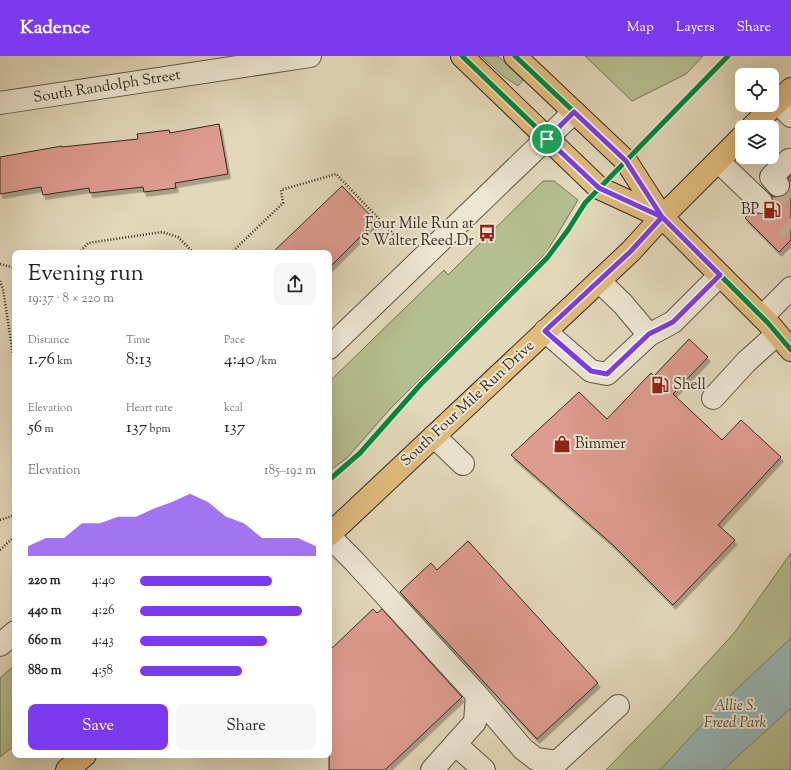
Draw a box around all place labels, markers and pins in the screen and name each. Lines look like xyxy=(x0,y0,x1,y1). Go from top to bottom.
pin xyxy=(530,122,564,156)
place label: BP xyxy=(741,200,760,221)
fuel station icon: BP xyxy=(762,200,782,220)
place label: Four Mile Run at S Walter Reed Dr xyxy=(361,214,474,252)
bus stop icon: Four Mile Run at S Walter Reed Dr xyxy=(477,223,497,243)
fuel station icon: Shell xyxy=(650,375,670,395)
place label: Shell xyxy=(673,375,706,396)
shop icon: Bimmer xyxy=(552,434,572,454)
place label: Bimmer xyxy=(575,434,626,455)

